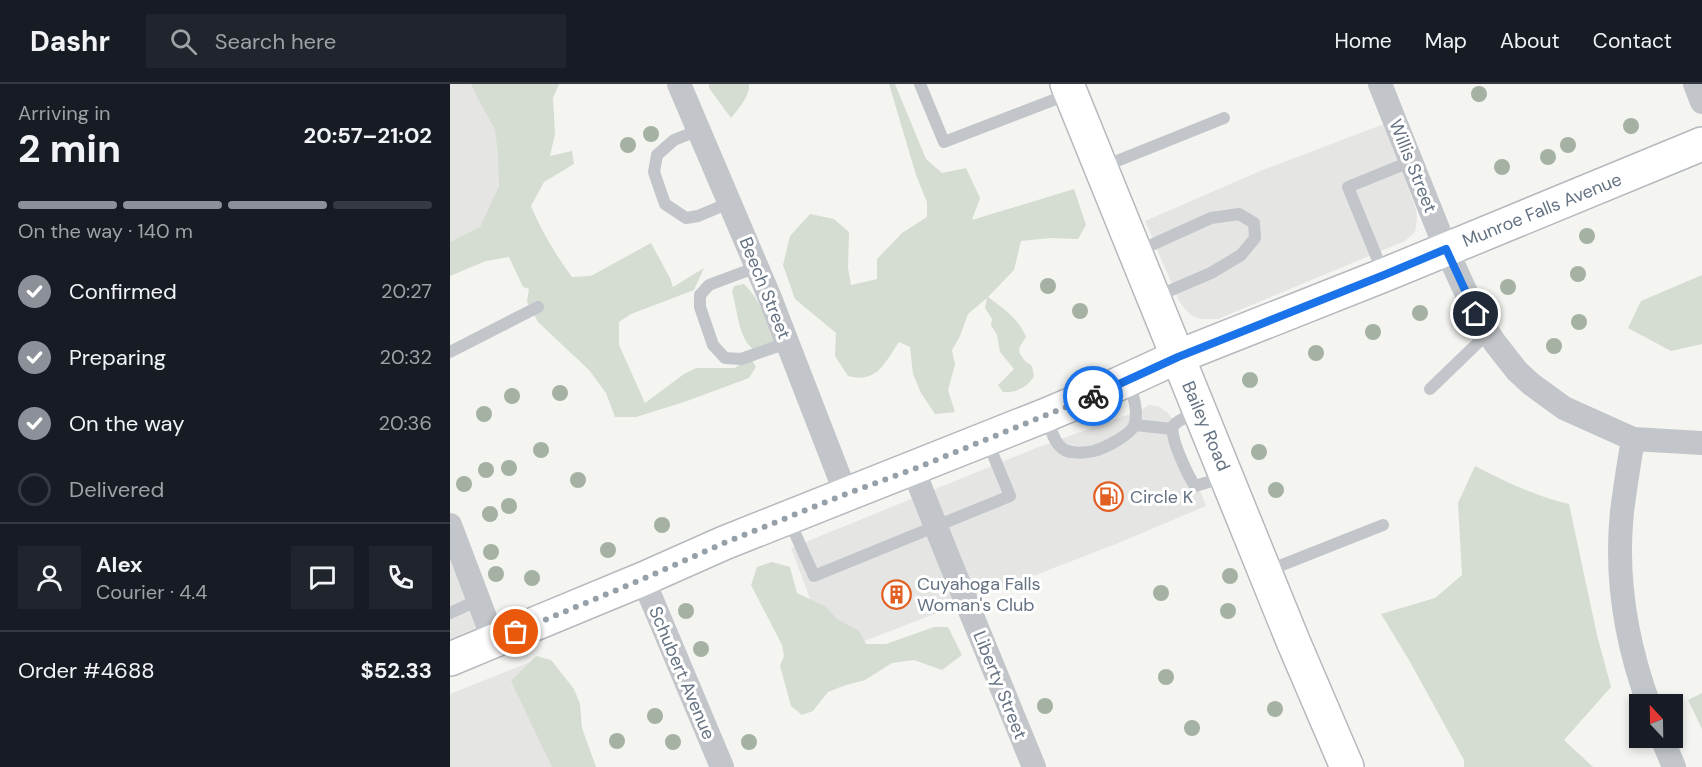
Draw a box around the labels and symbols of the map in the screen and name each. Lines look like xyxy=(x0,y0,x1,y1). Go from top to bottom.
street label: Willis Street xyxy=(1383,116,1443,216)
street label: Munroe Falls Avenue xyxy=(1459,167,1625,253)
street label: Beech Street xyxy=(734,234,796,342)
pin xyxy=(1450,288,1501,339)
courier xyxy=(1063,366,1123,426)
street label: Bailey Road xyxy=(1176,377,1236,475)
fuel station icon: Circle K xyxy=(1093,481,1125,513)
place label: Circle K xyxy=(1130,485,1194,509)
place label: Cuyahoga Falls Woman's Club xyxy=(917,572,1041,617)
building icon: Cuyahoga Falls Woman's Club xyxy=(880,578,912,610)
street label: Schubert Avenue xyxy=(643,603,721,743)
pin xyxy=(490,606,541,657)
street label: Liberty Street xyxy=(967,627,1033,743)
north arrow xyxy=(1629,694,1683,748)

